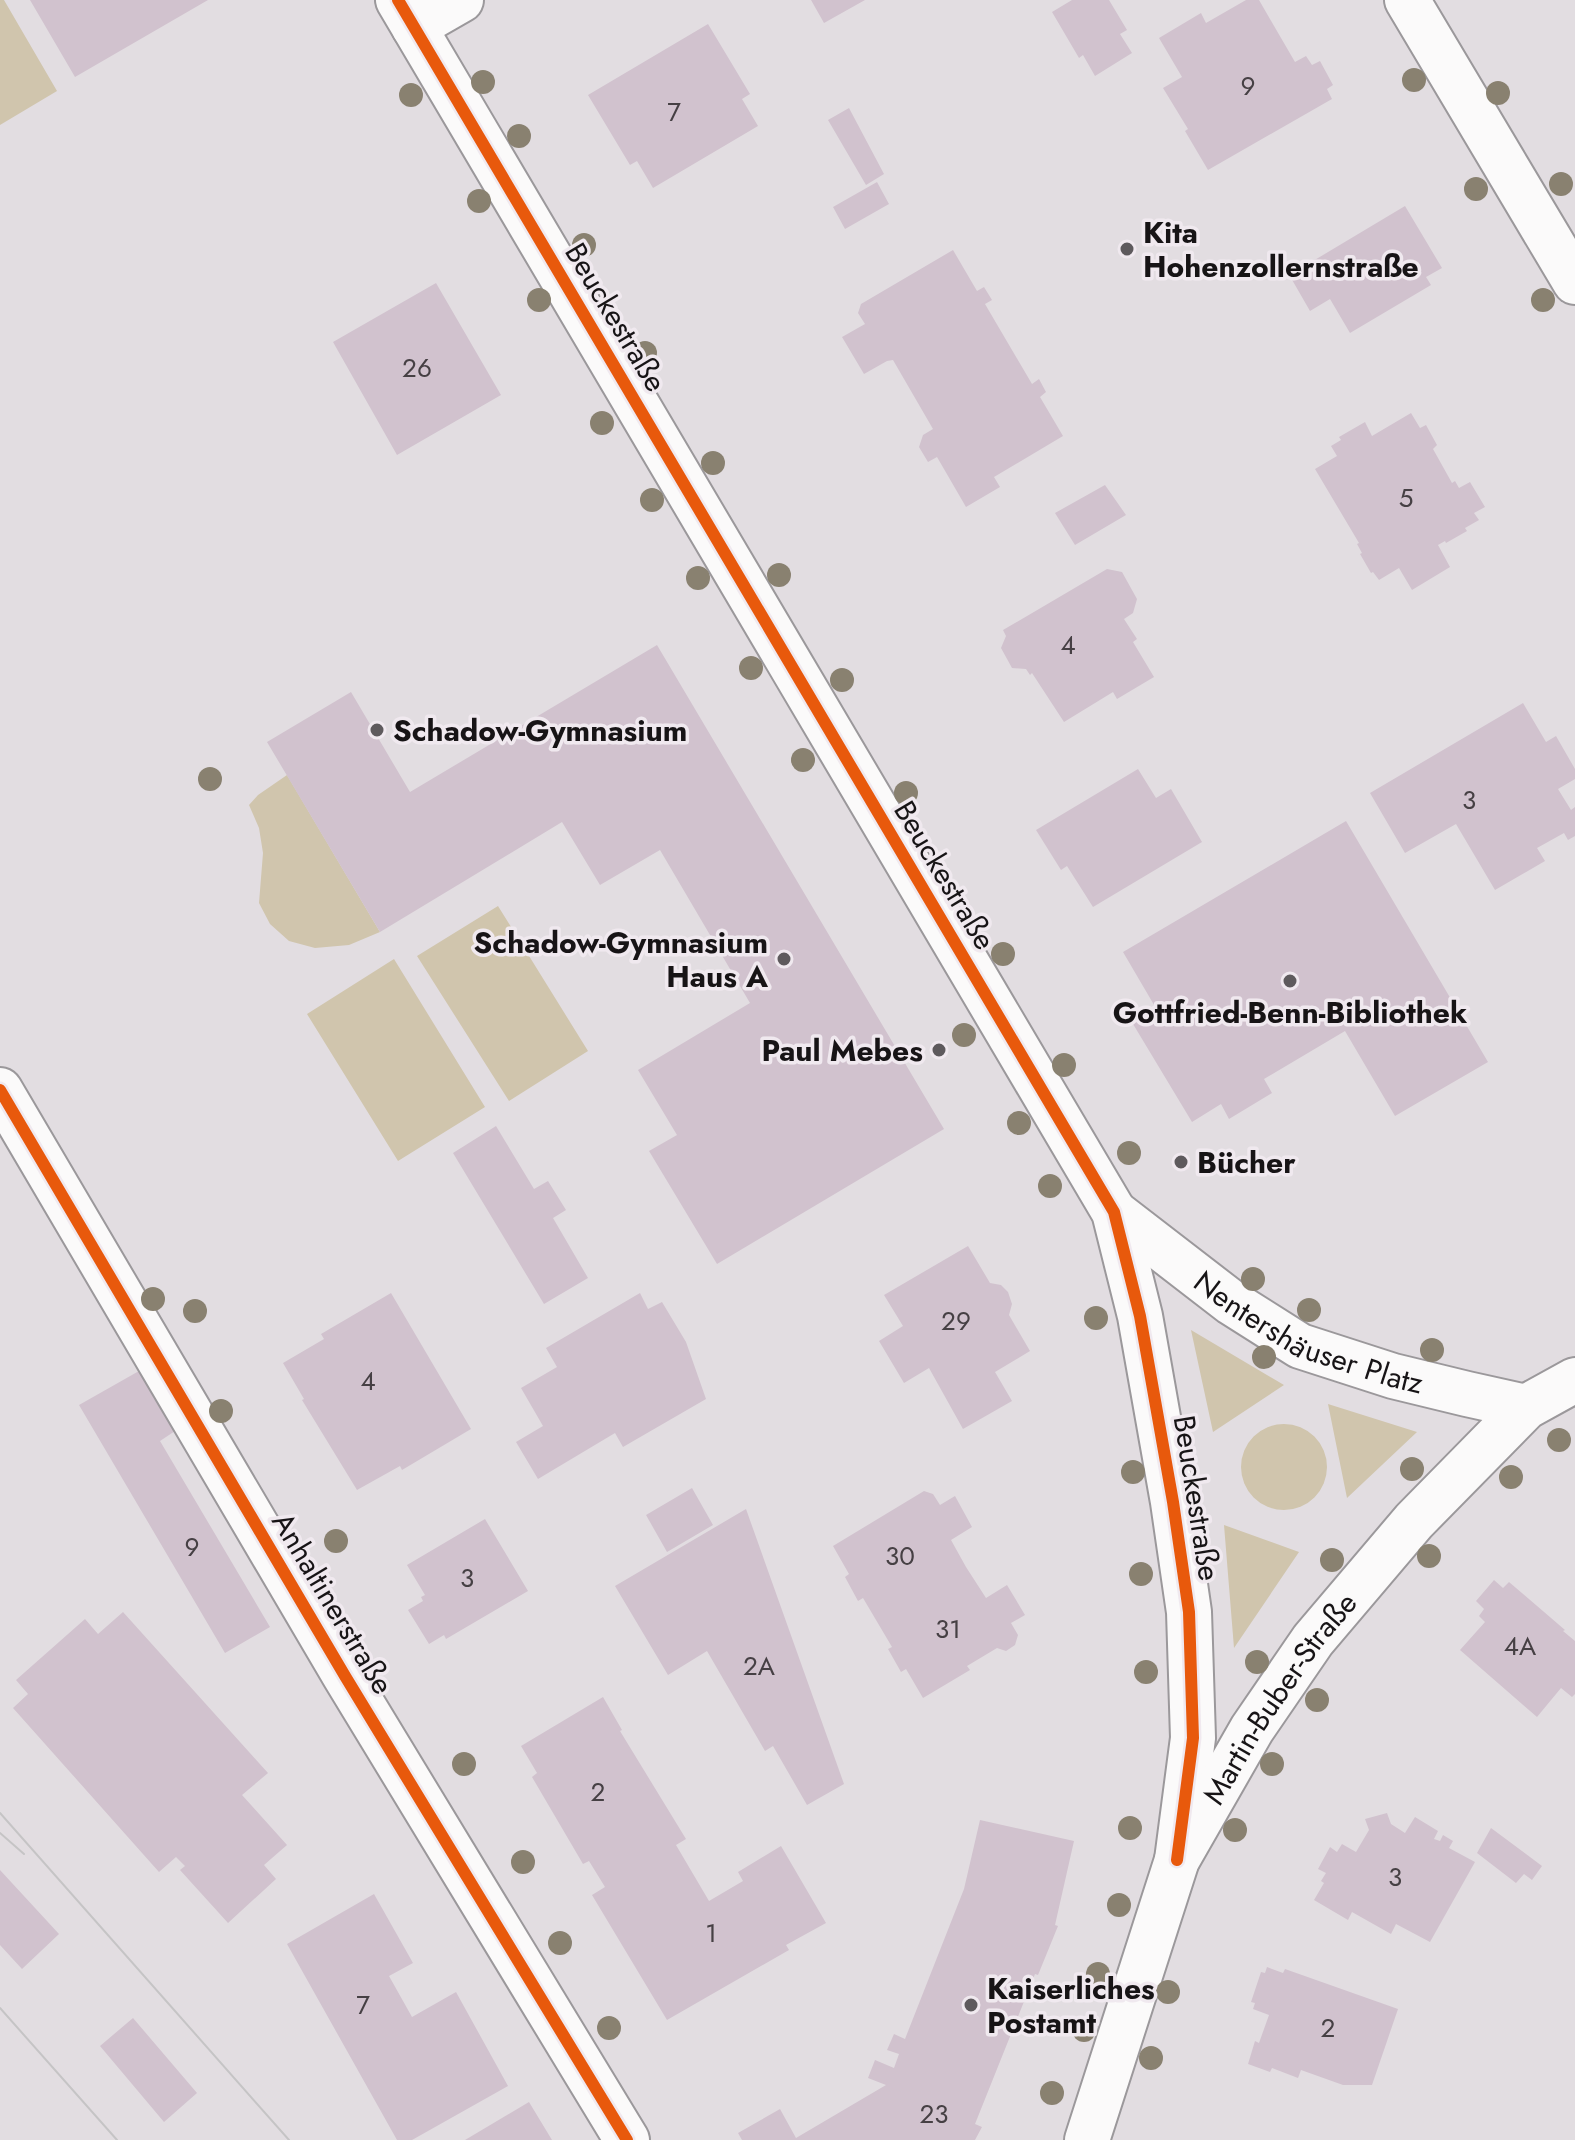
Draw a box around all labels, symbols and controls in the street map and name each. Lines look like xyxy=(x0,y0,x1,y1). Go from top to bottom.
house number: 9 xyxy=(1241,67,1255,105)
house number: 7 xyxy=(667,93,681,131)
place label: Kita Hohenzollernstraße xyxy=(1143,211,1419,288)
street label: Beuckestraße xyxy=(555,234,677,400)
marker: Kita Hohenzollernstraße xyxy=(1118,240,1136,258)
house number: 26 xyxy=(402,349,432,387)
house number: 5 xyxy=(1399,479,1413,517)
house number: 4 xyxy=(1060,626,1076,664)
place label: Schadow-Gymnasium xyxy=(393,709,687,752)
marker: Schadow-Gymnasium xyxy=(368,721,386,739)
house number: 3 xyxy=(1462,781,1476,819)
street label: Beuckestraße xyxy=(884,792,1006,958)
place label: Schadow-Gymnasium Haus A xyxy=(474,921,769,998)
marker: Schadow-Gymnasium Haus A xyxy=(775,950,793,968)
marker: Gottfried-Benn-Bibliothek xyxy=(1281,972,1299,990)
place label: Gottfried-Benn-Bibliothek xyxy=(1113,991,1468,1034)
place label: Paul Mebes xyxy=(761,1029,923,1072)
marker: Paul Mebes xyxy=(930,1041,948,1059)
place label: Bücher xyxy=(1197,1141,1296,1184)
marker: Bücher xyxy=(1172,1153,1190,1171)
street label: Nentershäuser Platz xyxy=(1185,1260,1428,1404)
house number: 29 xyxy=(941,1302,971,1340)
house number: 4 xyxy=(360,1362,376,1400)
street label: Beuckestraße xyxy=(1163,1412,1231,1584)
street label: Anhaltinerstraße xyxy=(262,1504,404,1702)
house number: 9 xyxy=(185,1528,199,1566)
house number: 30 xyxy=(885,1537,915,1575)
house number: 3 xyxy=(460,1559,474,1597)
street label: Martin-Buber-Straße xyxy=(1192,1582,1366,1812)
house number: 31 xyxy=(935,1610,961,1648)
house number: 4A xyxy=(1504,1627,1537,1665)
house number: 2A xyxy=(743,1647,776,1685)
house number: 2 xyxy=(591,1773,605,1811)
house number: 3 xyxy=(1388,1858,1402,1896)
house number: 1 xyxy=(705,1914,717,1952)
place label: Kaiserliches Postamt xyxy=(987,1967,1155,2044)
house number: 7 xyxy=(356,1986,370,2024)
marker: Kaiserliches Postamt xyxy=(962,1996,980,2014)
house number: 2 xyxy=(1321,2009,1335,2047)
house number: 23 xyxy=(920,2095,949,2133)

